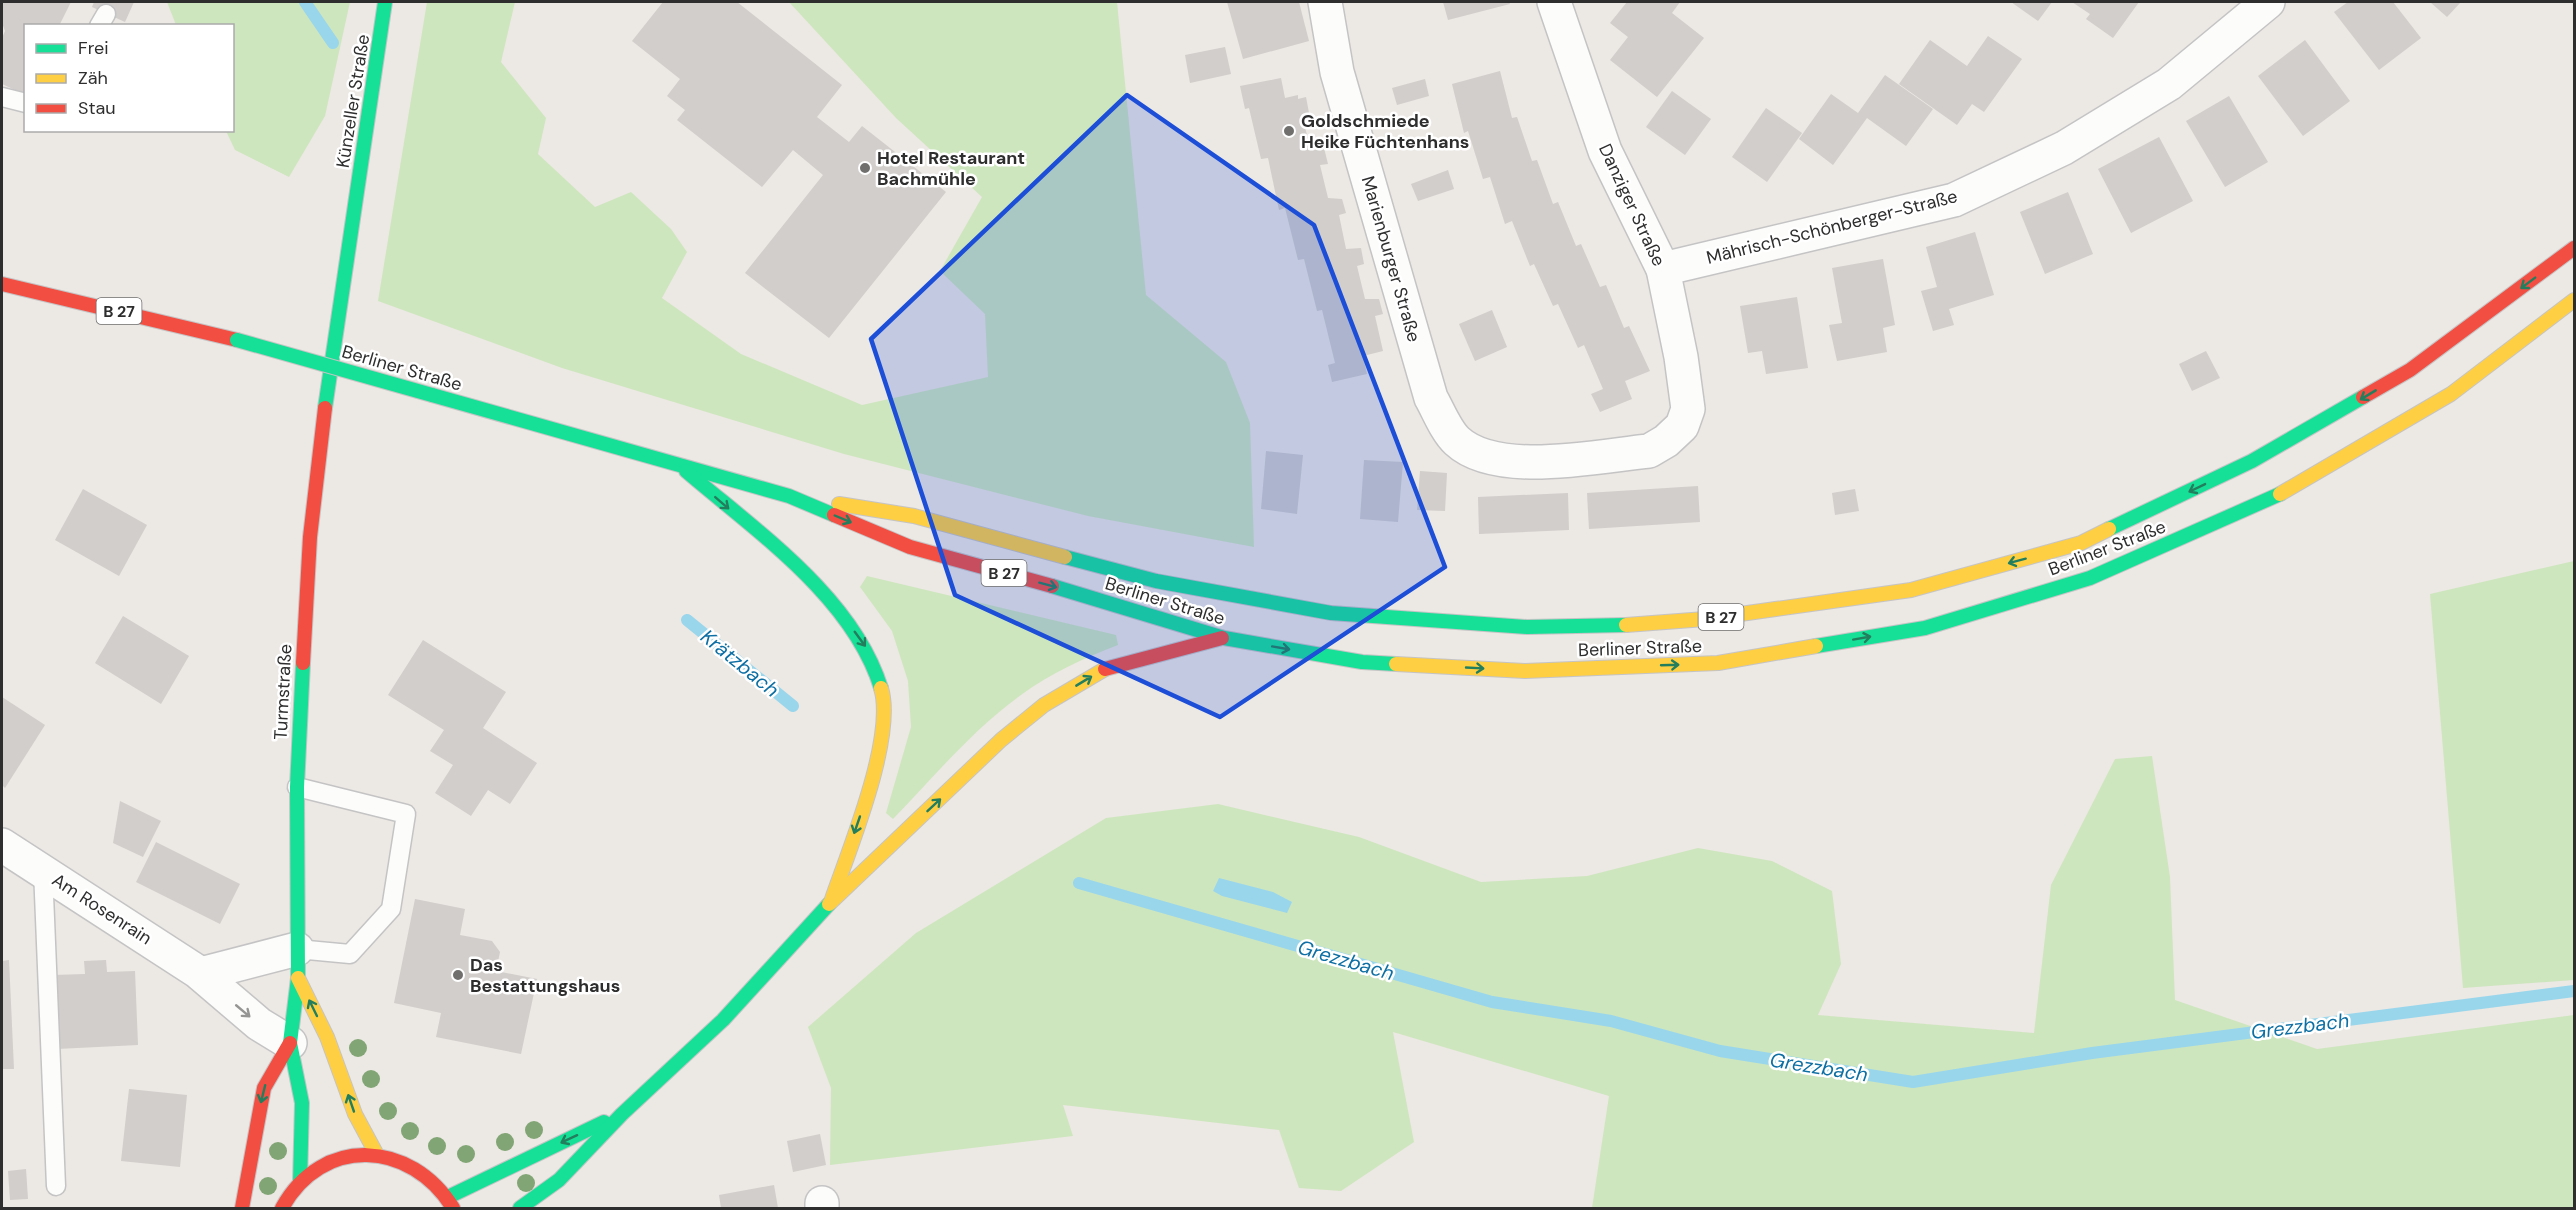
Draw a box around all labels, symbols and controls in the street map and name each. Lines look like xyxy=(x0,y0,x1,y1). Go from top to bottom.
legend xyxy=(24,24,234,132)
street label: Künzeller Straße xyxy=(331,33,375,169)
text: Frei xyxy=(78,36,109,60)
text: Zäh xyxy=(78,66,108,90)
text: Stau xyxy=(78,96,116,120)
place label: Goldschmiede Heike Füchtenhans xyxy=(1301,109,1469,154)
marker: Goldschmiede Heike Füchtenhans xyxy=(1282,124,1296,138)
street label: Danziger Straße xyxy=(1593,140,1671,270)
place label: Hotel Restaurant Bachmühle xyxy=(877,146,1025,191)
marker: Hotel Restaurant Bachmühle xyxy=(858,161,872,175)
street label: Marienburger Straße xyxy=(1356,173,1426,345)
street label: Mährisch-Schönberger-Straße xyxy=(1704,184,1960,270)
one-way arrow xyxy=(2520,277,2536,289)
road number: B 27 xyxy=(96,298,142,324)
street label: Berliner Straße xyxy=(339,339,465,397)
one-way arrow xyxy=(2360,389,2377,401)
one-way arrow xyxy=(2188,482,2206,494)
one-way arrow xyxy=(714,496,730,509)
one-way arrow xyxy=(834,514,852,525)
street label: Berliner Straße xyxy=(2045,515,2169,581)
one-way arrow xyxy=(2007,556,2026,567)
road number: B 27 xyxy=(982,560,1026,586)
street label: Berliner Straße xyxy=(1102,571,1228,631)
one-way arrow xyxy=(1038,580,1057,591)
road number: B 27 xyxy=(1698,604,1744,630)
water label: Krätzbach xyxy=(695,623,785,703)
one-way arrow xyxy=(853,631,866,647)
one-way arrow xyxy=(1852,633,1872,644)
street label: Berliner Straße xyxy=(1578,634,1702,662)
street label: Turmstraße xyxy=(268,643,298,741)
one-way arrow xyxy=(1271,643,1291,654)
one-way arrow xyxy=(1659,660,1679,671)
one-way arrow xyxy=(1464,663,1484,674)
one-way arrow xyxy=(1075,675,1092,687)
one-way arrow xyxy=(926,797,941,812)
one-way arrow xyxy=(851,815,862,834)
street label: Am Rosenrain xyxy=(48,868,156,950)
water label: Grezzbach xyxy=(1295,934,1397,986)
place label: Das Bestattungshaus xyxy=(470,953,620,998)
marker: Das Bestattungshaus xyxy=(451,968,465,982)
one-way arrow xyxy=(306,999,318,1017)
one-way arrow xyxy=(235,1004,250,1018)
water label: Grezzbach xyxy=(2249,1007,2351,1045)
water label: Grezzbach xyxy=(1768,1046,1870,1088)
one-way arrow xyxy=(257,1084,268,1103)
one-way arrow xyxy=(344,1094,355,1113)
one-way arrow xyxy=(560,1134,578,1145)

